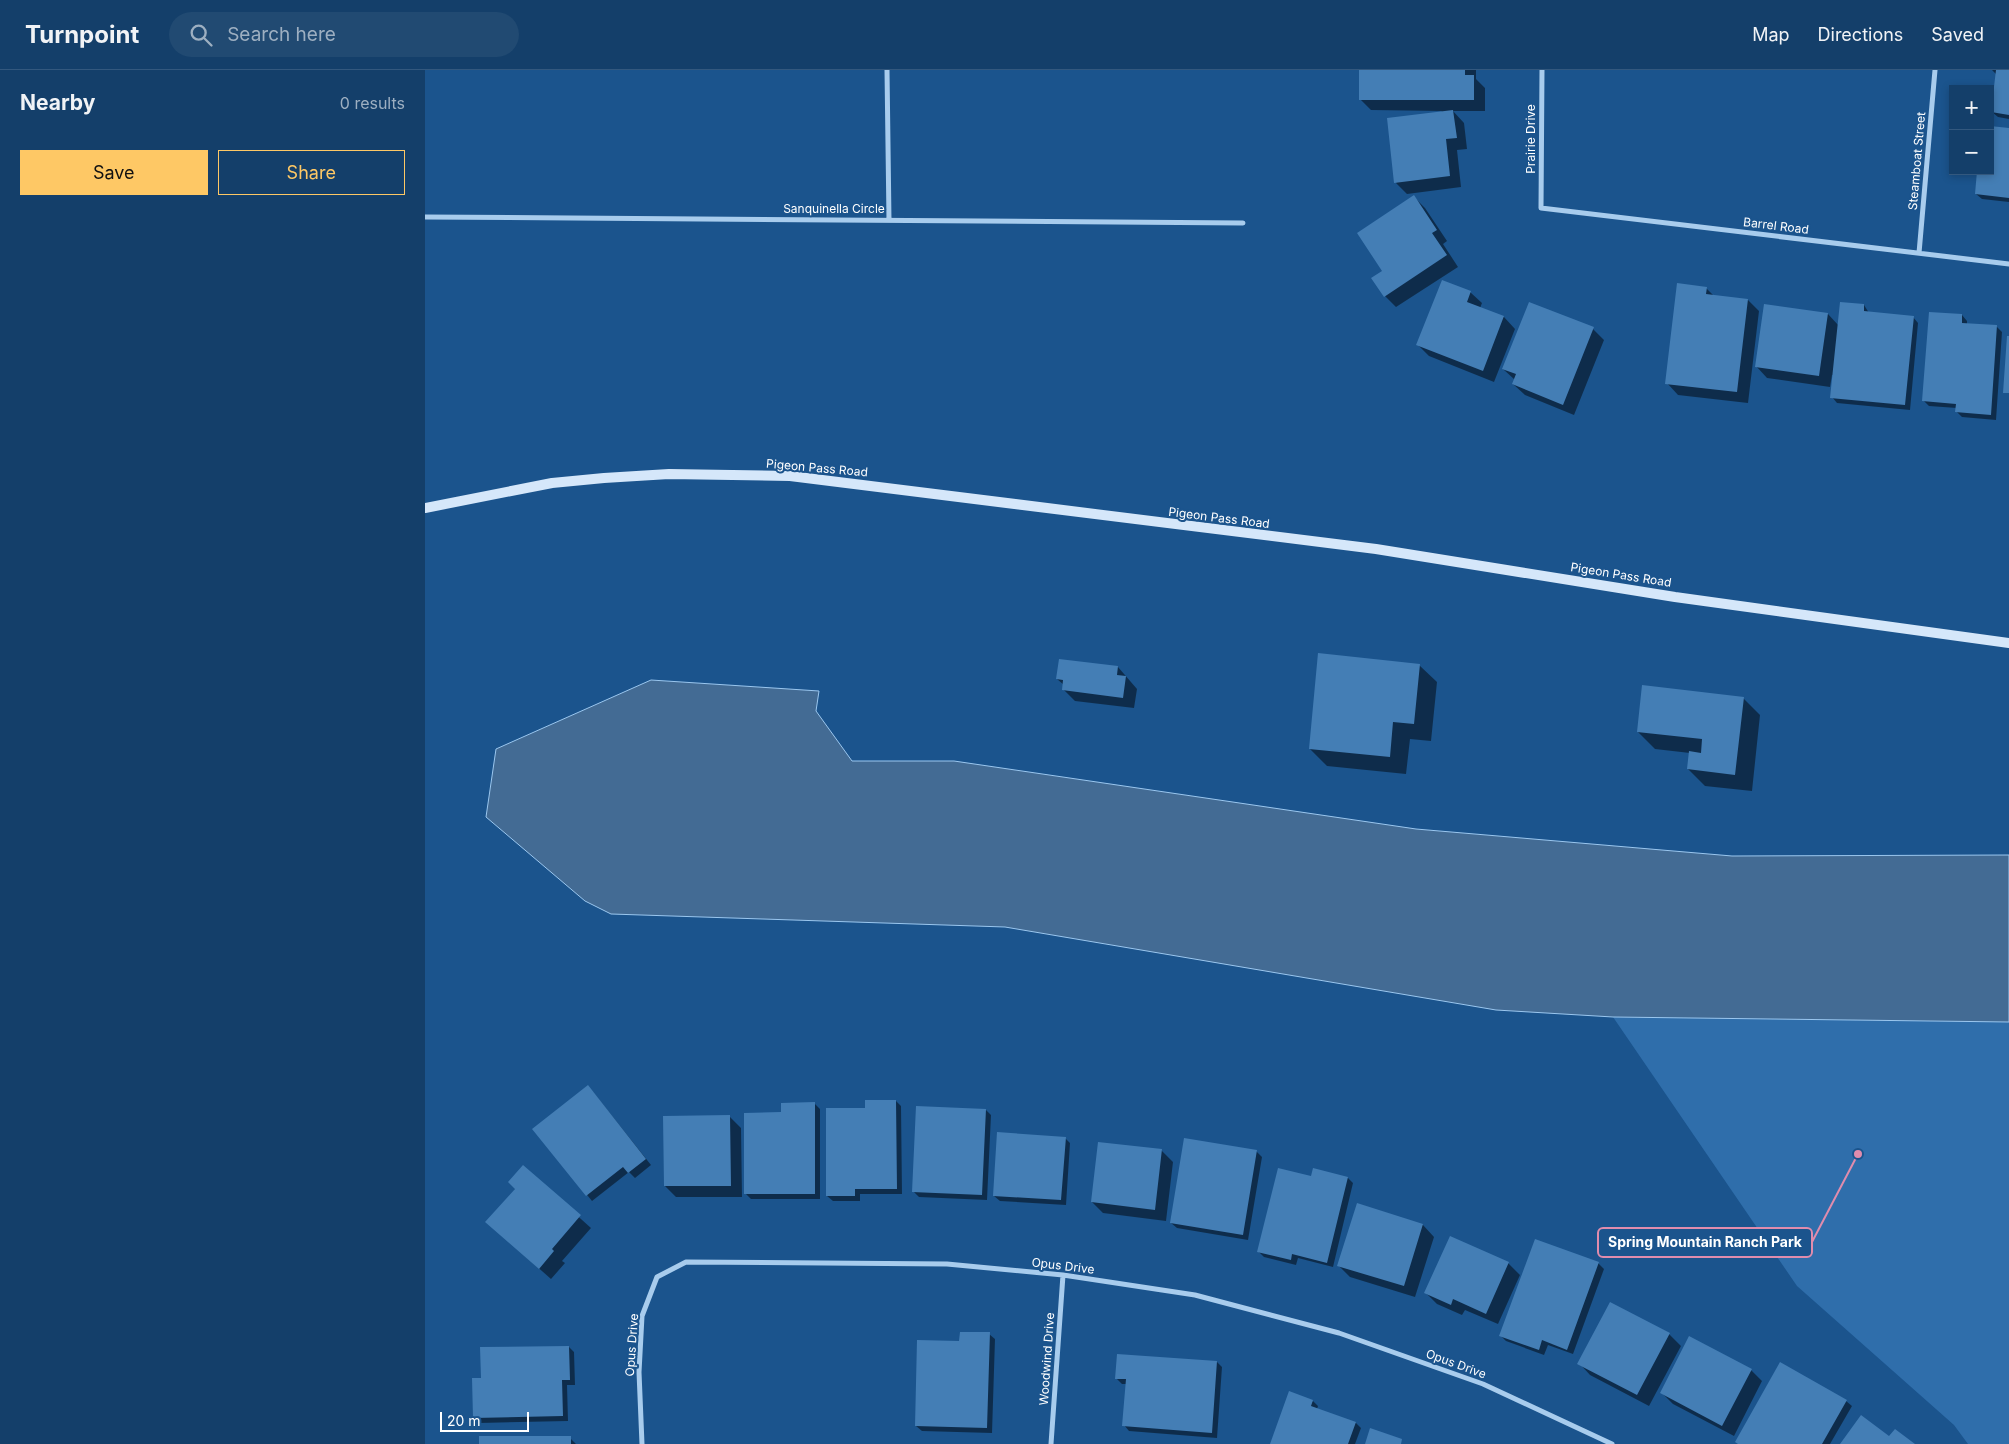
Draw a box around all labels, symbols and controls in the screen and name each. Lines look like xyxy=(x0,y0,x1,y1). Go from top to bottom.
search box xyxy=(169,12,519,57)
text: Turnpoint xyxy=(25,20,139,49)
icon: search xyxy=(187,21,215,49)
text: Search here xyxy=(227,23,336,46)
text: Map xyxy=(1752,24,1790,45)
text: Directions xyxy=(1818,24,1903,45)
text: Saved xyxy=(1931,24,1984,45)
map controls xyxy=(1949,85,1994,175)
button: + xyxy=(1949,85,1994,130)
text: Nearby xyxy=(20,90,95,115)
text: 0 results xyxy=(340,93,405,113)
street label: Prairie Drive xyxy=(1523,104,1538,174)
street label: Steamboat Street xyxy=(1905,111,1928,211)
button: − xyxy=(1949,130,1994,175)
button: Save xyxy=(20,150,208,195)
button: Share xyxy=(218,150,405,195)
street label: Sanquinella Circle xyxy=(783,201,885,216)
street label: Barrel Road xyxy=(1742,214,1810,237)
street label: Pigeon Pass Road xyxy=(766,456,868,479)
street label: Pigeon Pass Road xyxy=(1168,504,1271,531)
street label: Pigeon Pass Road xyxy=(1570,559,1673,590)
callout: Spring Mountain Ranch Park xyxy=(1598,1228,1812,1257)
text: Spring Mountain Ranch Park xyxy=(1608,1233,1803,1250)
street label: Opus Drive xyxy=(1031,1254,1095,1277)
street label: Woodwind Drive xyxy=(1036,1312,1057,1406)
street label: Opus Drive xyxy=(622,1313,641,1377)
street label: Opus Drive xyxy=(1424,1346,1488,1381)
scale bar xyxy=(440,1409,529,1432)
text: 20 m xyxy=(447,1412,481,1429)

